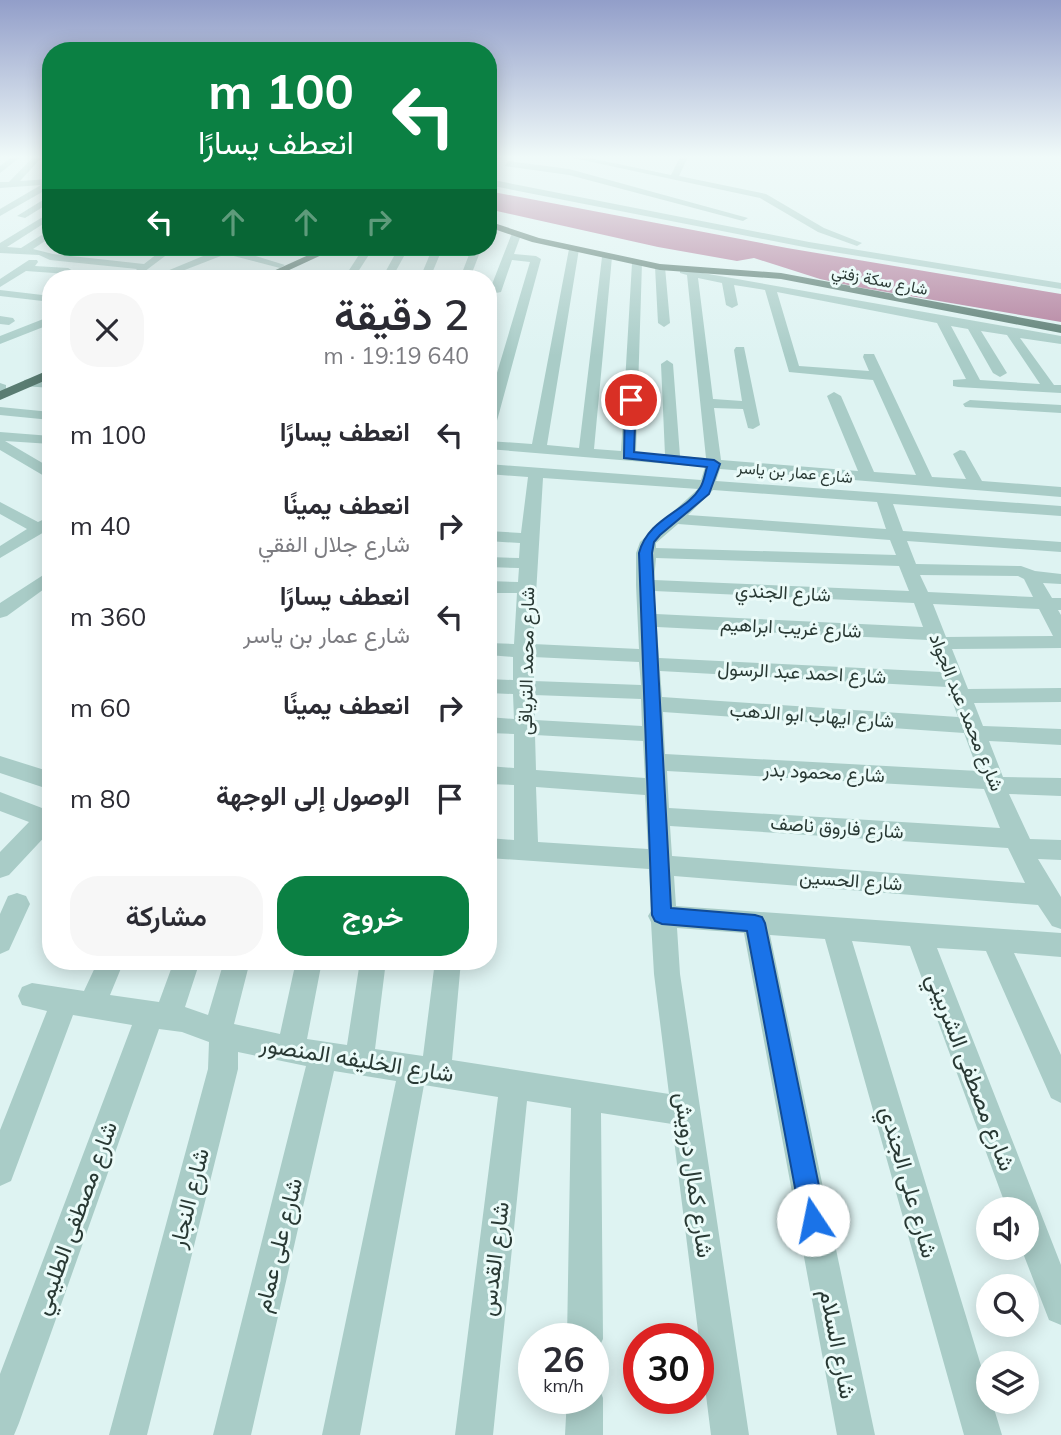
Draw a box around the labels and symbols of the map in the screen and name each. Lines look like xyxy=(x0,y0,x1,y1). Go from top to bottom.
street label: شارع سكة زفتي xyxy=(830,261,930,303)
pin xyxy=(601,370,661,430)
street label: شارع عمار بن ياسر xyxy=(735,457,854,489)
street label: شارع الجندي xyxy=(734,578,832,610)
street label: شارع محمد الترياقى xyxy=(513,587,540,735)
street label: شارع غريب ابراهيم xyxy=(720,611,862,644)
street label: شارع محمد عبد الجواد xyxy=(923,629,1010,795)
street label: شارع احمد عبد الرسول xyxy=(717,656,887,689)
street label: شارع ايهاب ابو الدهب xyxy=(729,697,895,734)
street label: شارع محمود بدر xyxy=(761,757,885,788)
street label: شارع فاروق ناصف xyxy=(769,810,904,845)
street label: شارع الحسين xyxy=(799,864,903,897)
street label: شارع مصطفى الشربيني xyxy=(916,969,1023,1177)
street label: شارع الخليفه المنصور xyxy=(257,1029,456,1090)
street label: شارع كمال درويش xyxy=(667,1090,720,1260)
street label: شارع على الجندي xyxy=(869,1103,945,1262)
street label: شارع مصطفى الطليمي xyxy=(26,1117,128,1320)
street label: شارع النجار xyxy=(162,1145,217,1252)
street label: شارع على عمام xyxy=(247,1175,310,1316)
position arrow xyxy=(776,1183,850,1257)
street label: شارع القدس xyxy=(472,1200,517,1318)
street label: شارع السلام xyxy=(812,1287,863,1402)
speed limit sign: 30 xyxy=(623,1323,714,1414)

